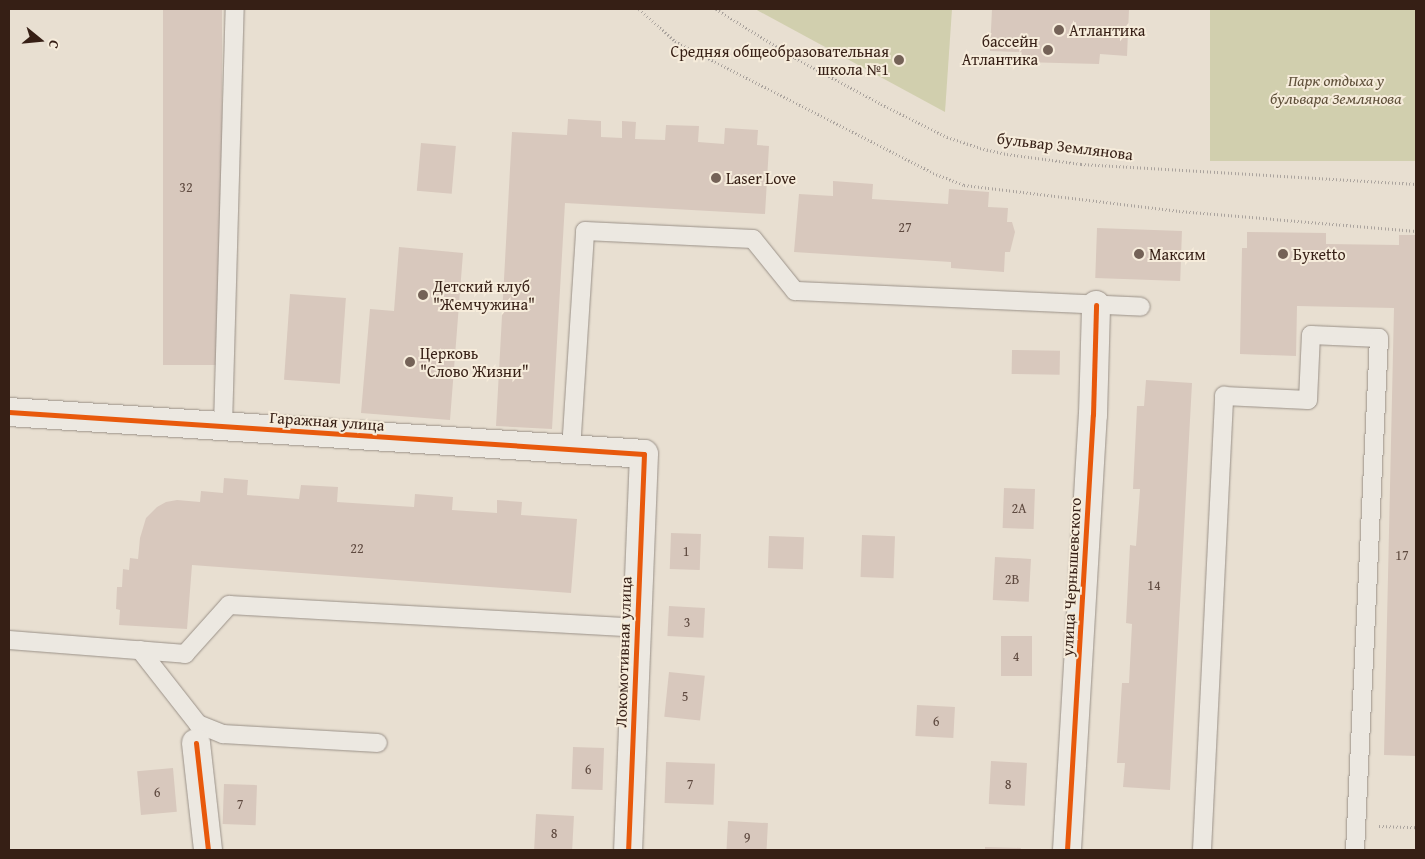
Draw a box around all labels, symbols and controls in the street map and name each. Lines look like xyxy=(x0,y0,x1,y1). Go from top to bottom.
north arrow xyxy=(15,15,65,65)
place label: Атлантика xyxy=(1069,20,1145,40)
marker: Атлантика xyxy=(1053,24,1065,36)
place label: бассейн Атлантика xyxy=(962,31,1038,69)
text: С xyxy=(44,38,65,51)
place label: Средняя общеобразовательная школа №1 xyxy=(671,41,889,79)
marker: бассейн Атлантика xyxy=(1042,44,1054,56)
marker: Средняя общеобразовательная школа №1 xyxy=(893,54,905,66)
park label: Парк отдыха у бульвара Землянова xyxy=(1270,70,1402,108)
street label: бульвар Землянова xyxy=(996,128,1134,164)
place label: Laser Love xyxy=(726,168,796,188)
marker: Laser Love xyxy=(710,172,722,184)
house number: 32 xyxy=(179,179,193,195)
house number: 27 xyxy=(898,219,912,235)
place label: Максим xyxy=(1149,244,1206,264)
place label: Букеttо xyxy=(1293,244,1346,264)
marker: Максим xyxy=(1133,248,1145,260)
marker: Букеttо xyxy=(1277,248,1289,260)
place label: Детский клуб "Жемчужина" xyxy=(433,276,535,314)
marker: Детский клуб "Жемчужина" xyxy=(417,289,429,301)
place label: Церковь "Слово Жизни" xyxy=(420,343,529,381)
marker: Церковь "Слово Жизни" xyxy=(404,356,416,368)
street label: Гаражная улица xyxy=(269,407,385,435)
street label: улица Чернышевского xyxy=(1057,497,1085,657)
house number: 2А xyxy=(1011,500,1027,516)
house number: 22 xyxy=(350,540,364,556)
house number: 1 xyxy=(683,543,689,559)
house number: 17 xyxy=(1395,547,1409,563)
house number: 2В xyxy=(1005,571,1019,587)
street label: Локомотивная улица xyxy=(611,576,635,728)
house number: 14 xyxy=(1147,577,1161,593)
house number: 3 xyxy=(684,614,690,630)
house number: 4 xyxy=(1013,648,1019,664)
house number: 5 xyxy=(682,688,688,704)
house number: 6 xyxy=(933,713,939,729)
house number: 6 xyxy=(585,761,591,777)
house number: 7 xyxy=(687,776,693,792)
house number: 8 xyxy=(1005,776,1011,792)
house number: 6 xyxy=(154,784,160,800)
house number: 7 xyxy=(237,796,243,812)
house number: 8 xyxy=(551,825,557,841)
house number: 9 xyxy=(744,829,750,845)

